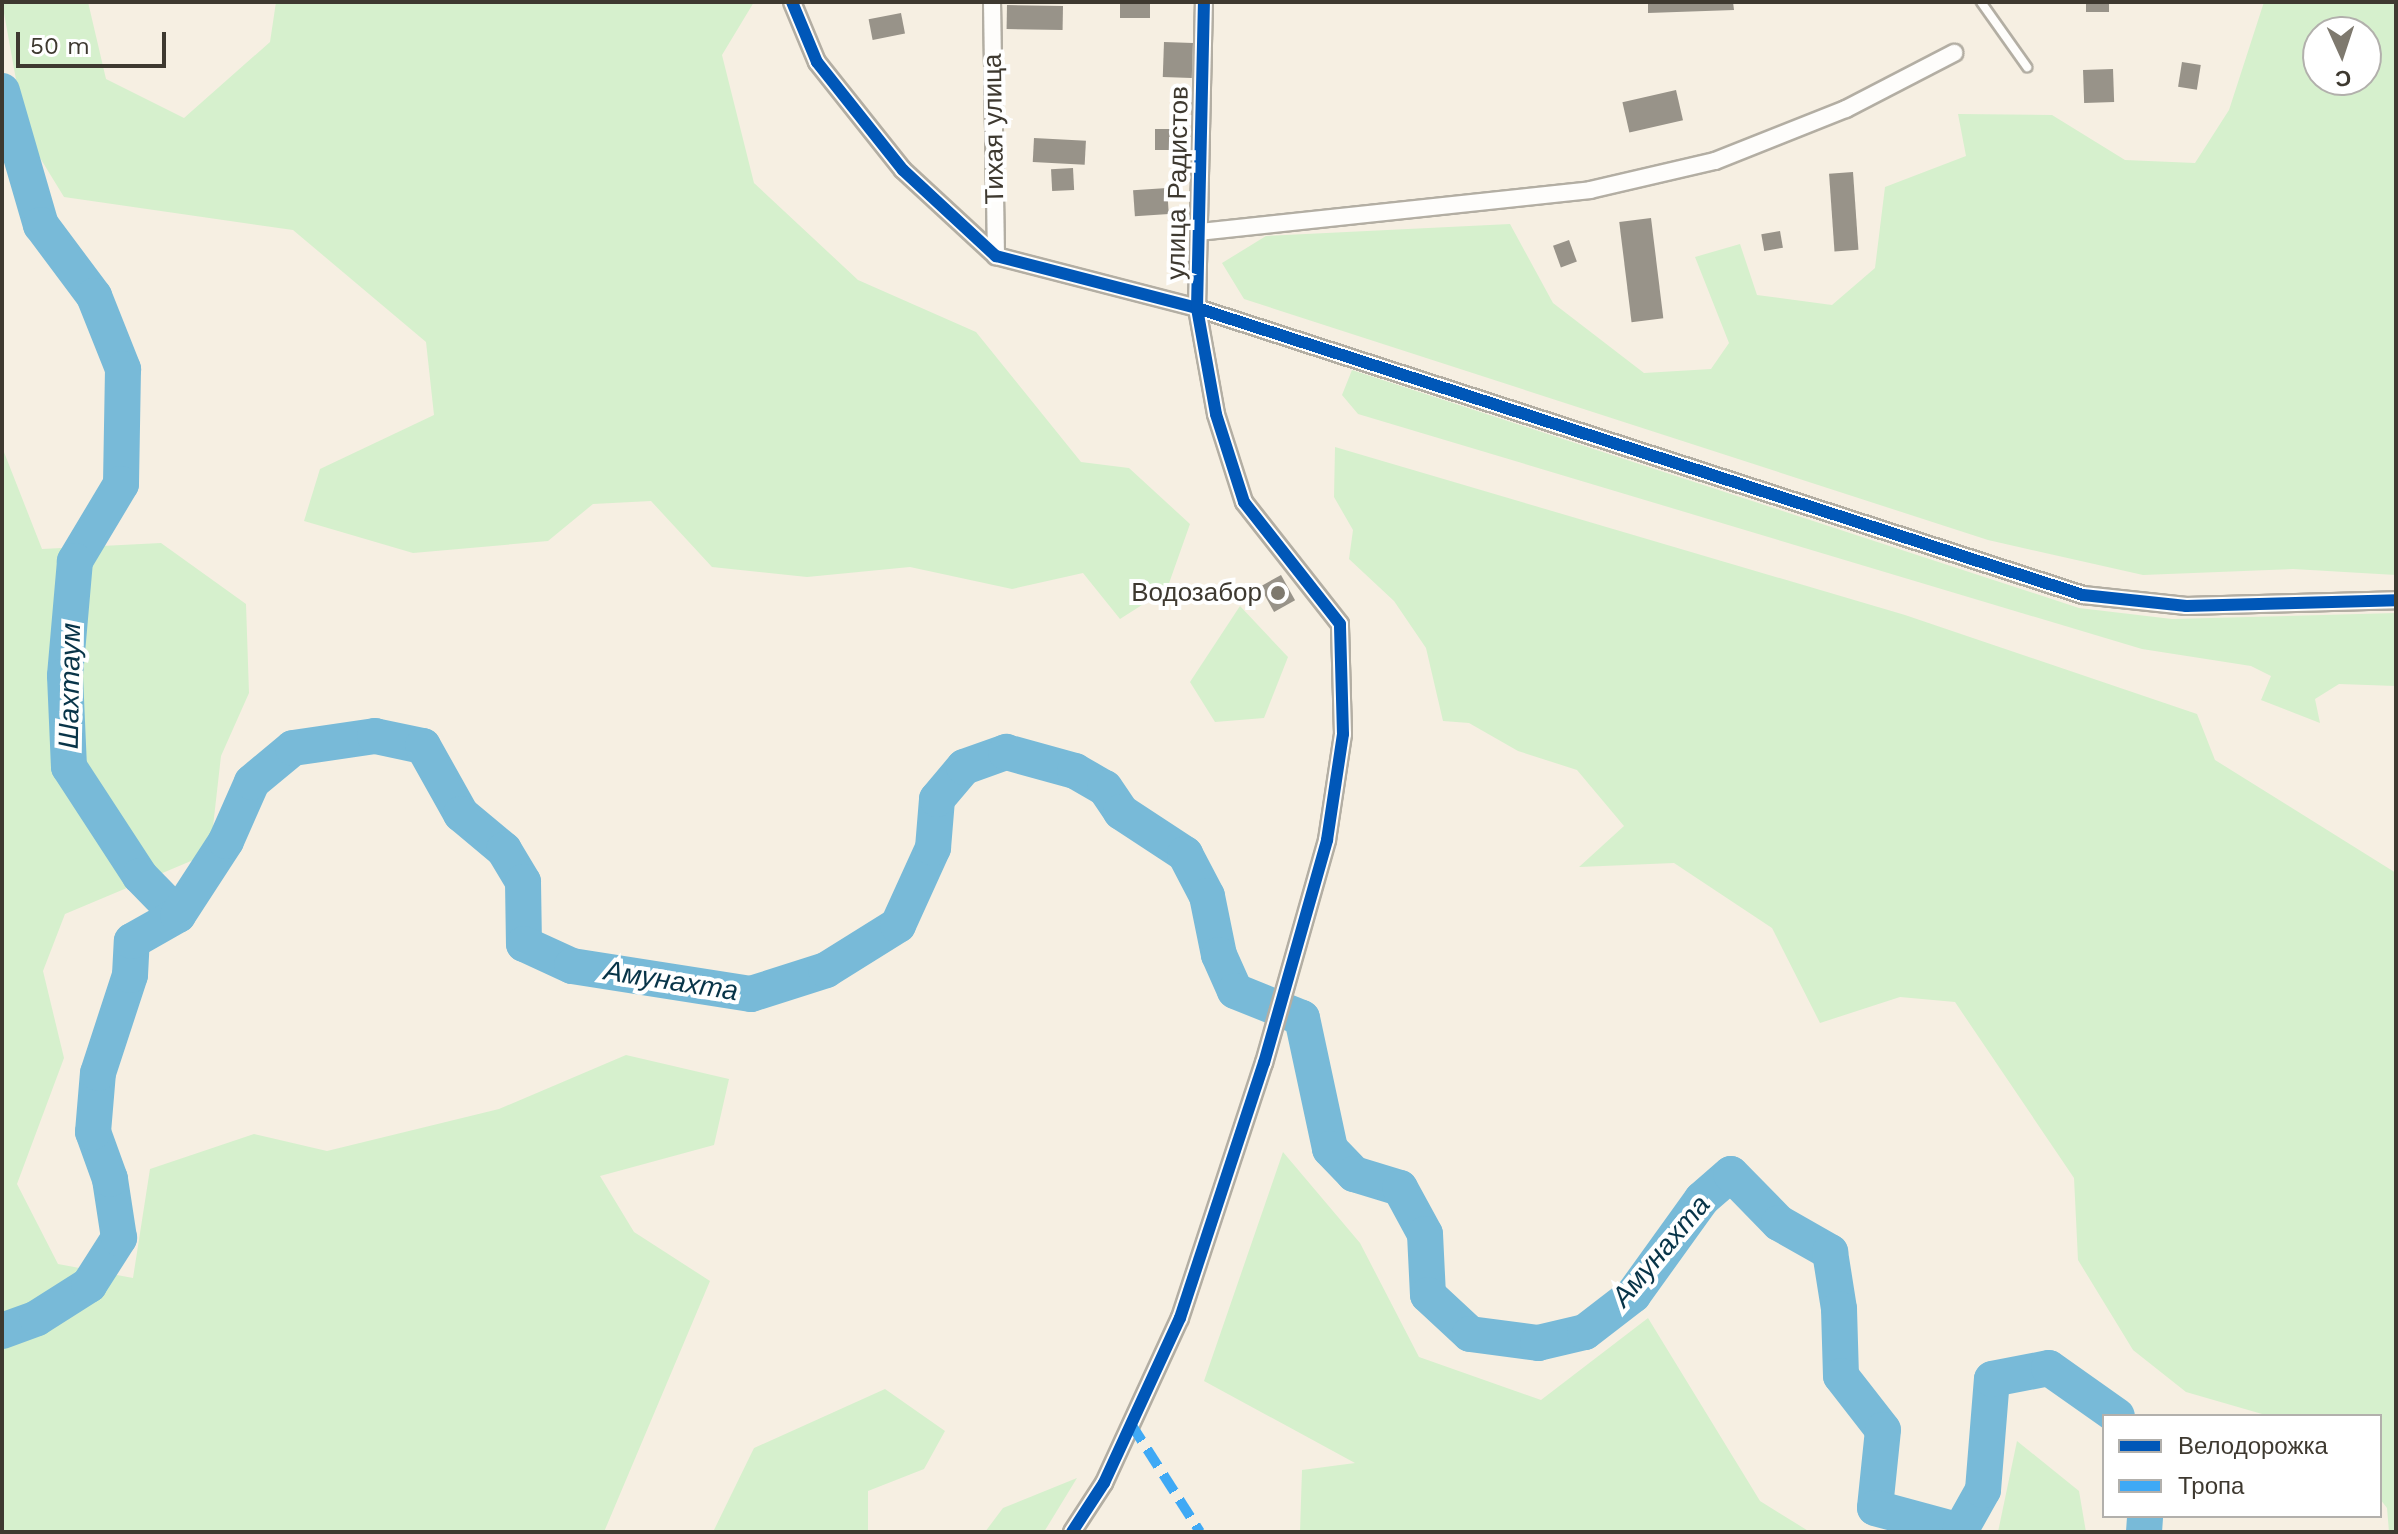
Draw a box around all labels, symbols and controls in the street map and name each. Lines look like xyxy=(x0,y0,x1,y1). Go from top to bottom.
scale bar xyxy=(20,16,170,66)
north arrow xyxy=(2302,16,2382,96)
text: 50 m xyxy=(30,32,90,60)
street label: Тихая улица xyxy=(977,53,1011,205)
text: С xyxy=(2335,66,2352,91)
street label: улица Радистов xyxy=(1161,86,1195,280)
place label: Водозабор xyxy=(1131,577,1262,609)
marker: Водозабор xyxy=(1269,584,1287,602)
water label: Шахтаум xyxy=(52,623,88,749)
water label: Амунахта xyxy=(602,954,740,1008)
water label: Амунахта xyxy=(1605,1188,1717,1314)
legend xyxy=(2102,1414,2382,1518)
text: Велодорожка xyxy=(2178,1432,2328,1460)
text: Тропа xyxy=(2178,1472,2244,1500)

